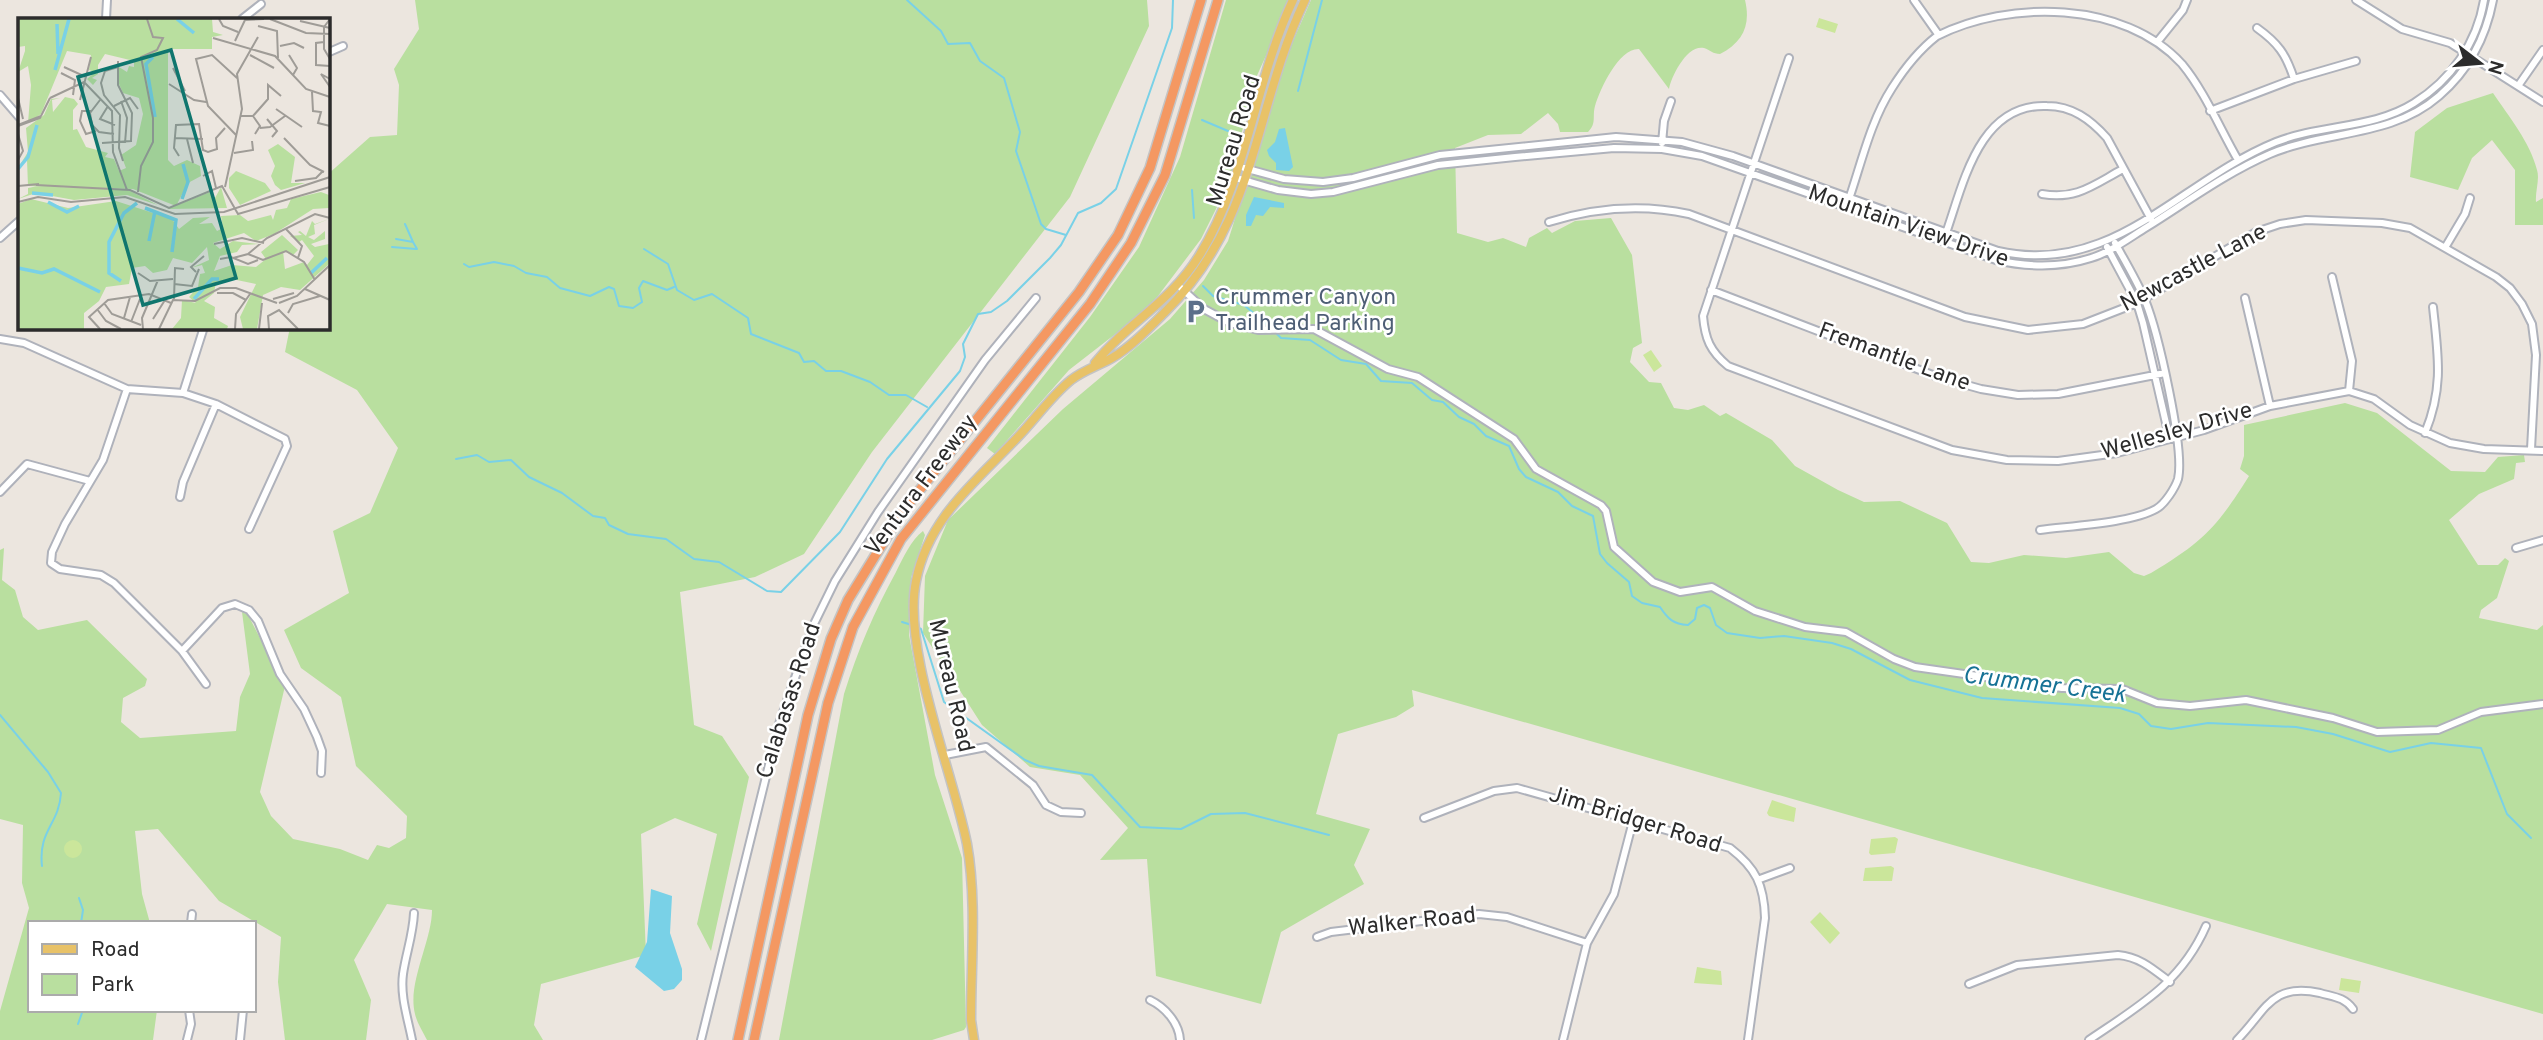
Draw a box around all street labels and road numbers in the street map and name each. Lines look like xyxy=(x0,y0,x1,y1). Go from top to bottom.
street label: Mureau Road xyxy=(1201,72,1269,210)
street label: Mountain View Drive xyxy=(1804,179,2012,275)
street label: Newcastle Lane xyxy=(2116,218,2272,320)
street label: Fremantle Lane xyxy=(1814,317,1974,399)
street label: Wellesley Drive xyxy=(2098,397,2256,467)
street label: Ventura Freeway xyxy=(859,409,985,563)
street label: Mureau Road xyxy=(921,617,979,755)
street label: Calabasas Road xyxy=(751,619,829,783)
street label: Jim Bridger Road xyxy=(1545,781,1725,861)
street label: Walker Road xyxy=(1347,902,1477,944)

